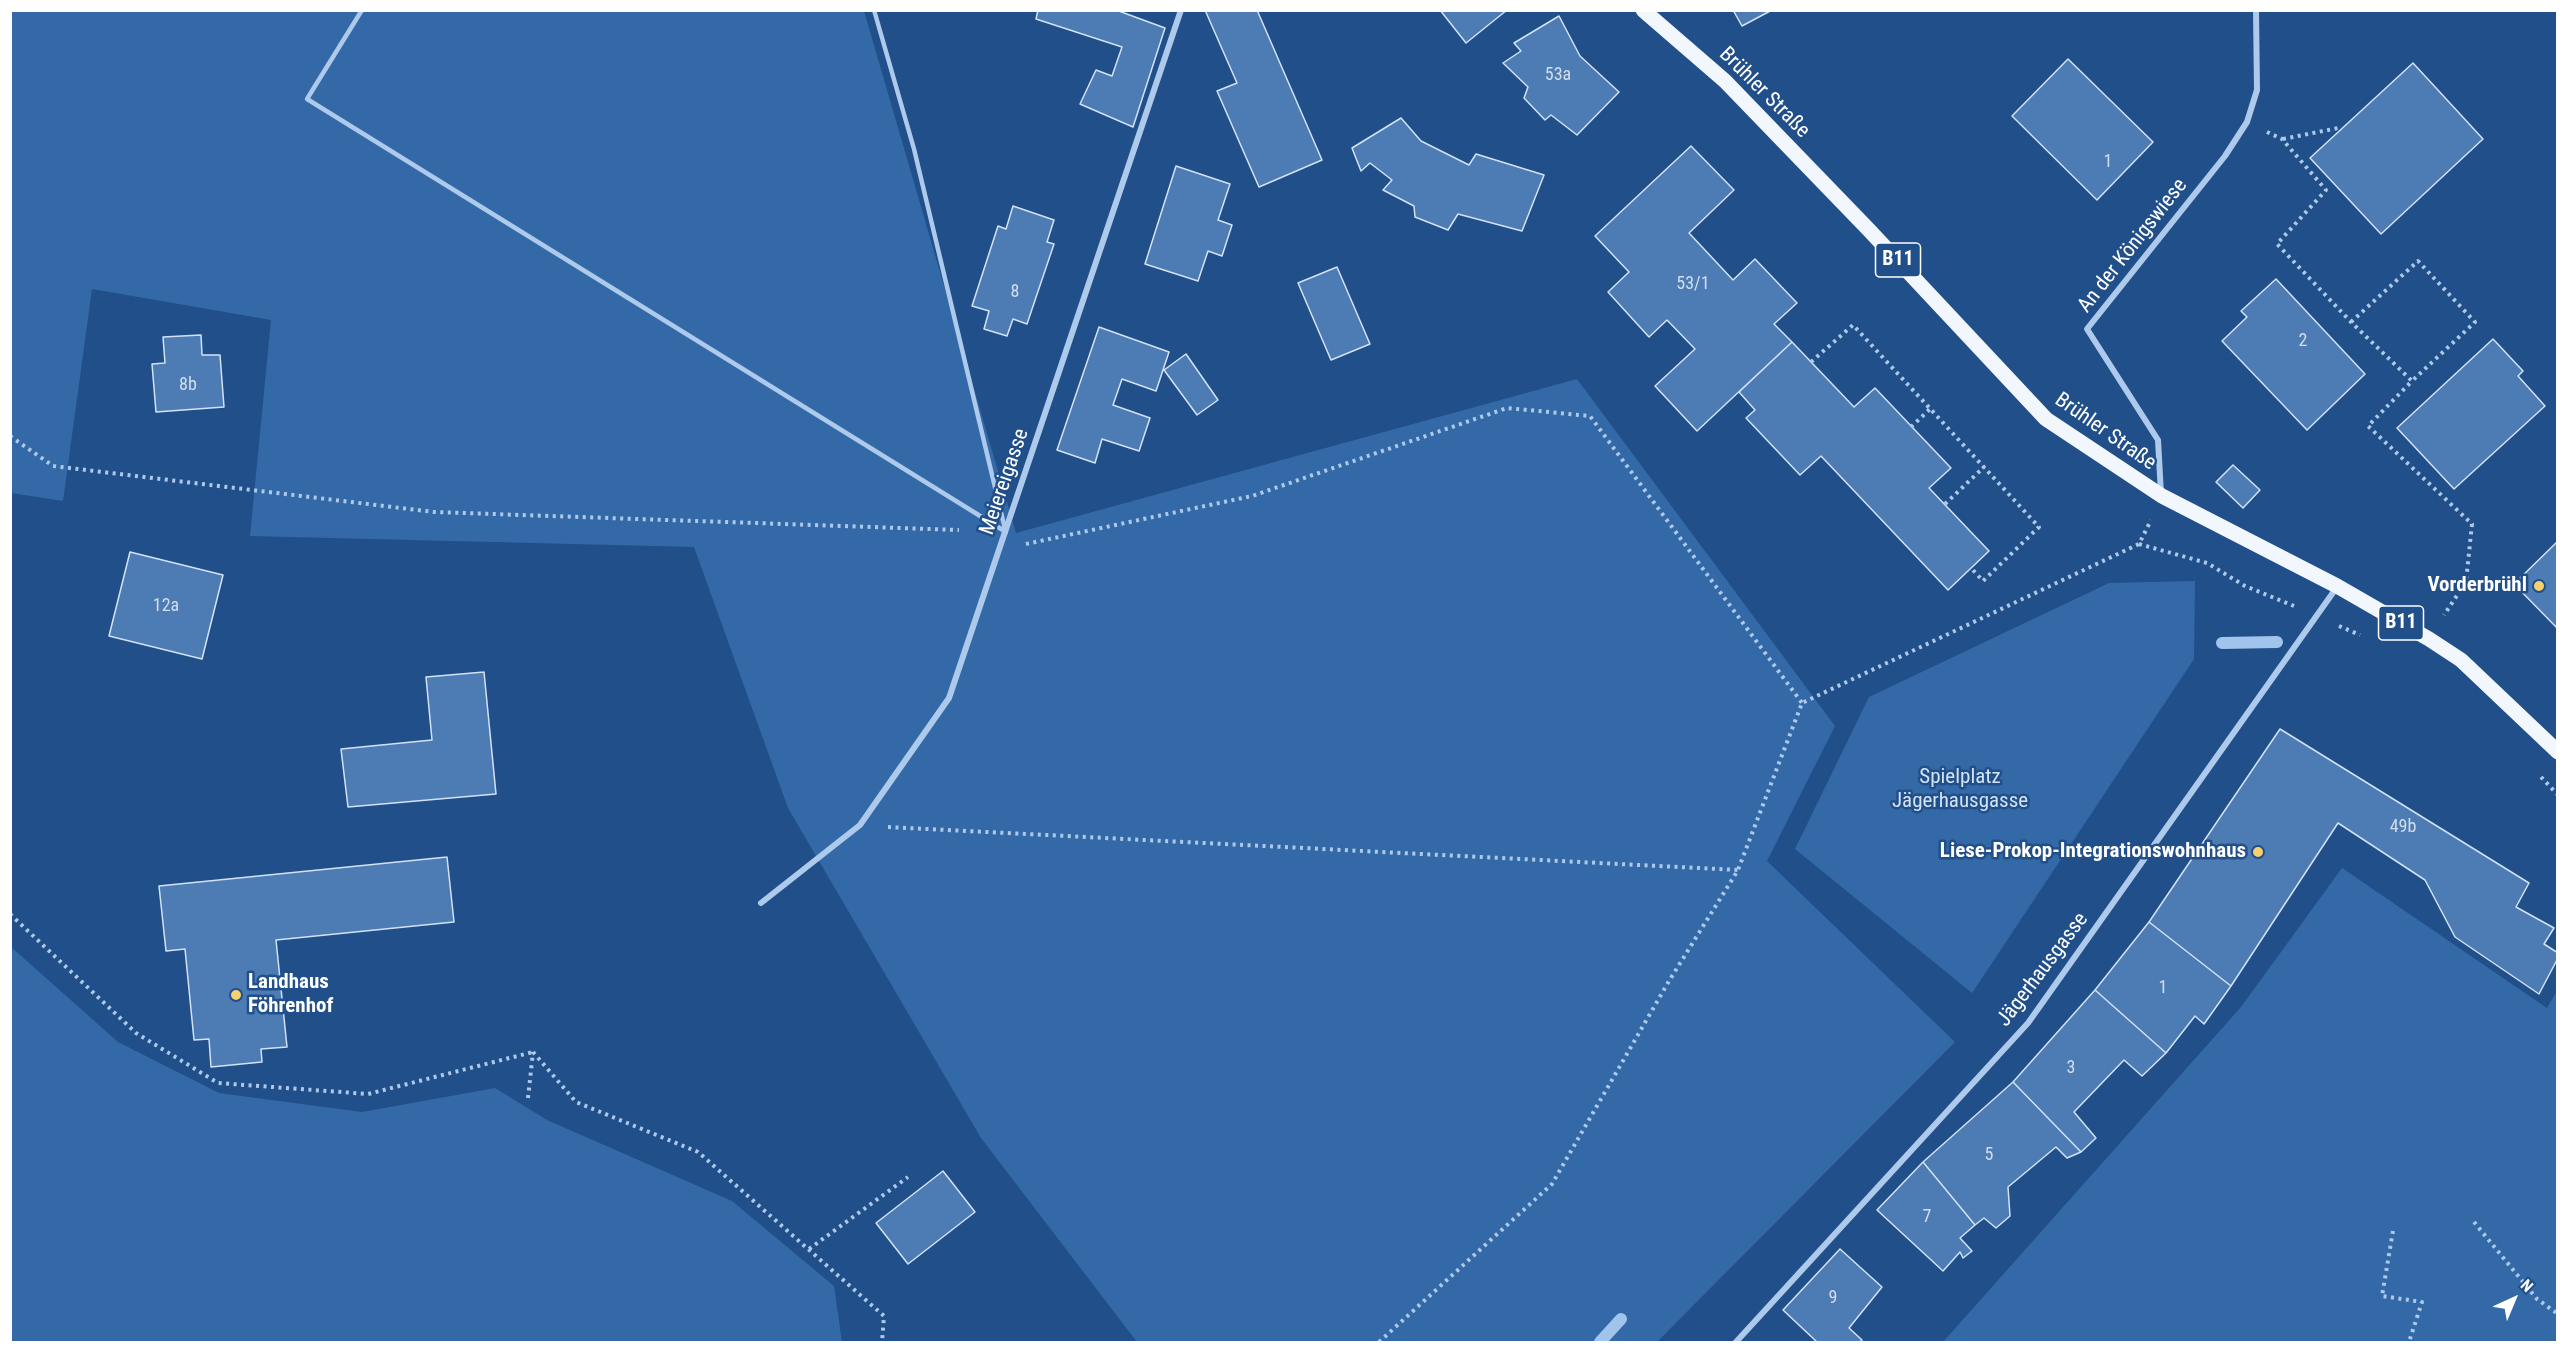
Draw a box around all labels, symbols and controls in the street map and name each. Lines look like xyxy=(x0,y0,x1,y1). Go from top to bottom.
street label: Brühler Straße xyxy=(1713,42,1815,144)
house number: 53a xyxy=(1545,64,1571,86)
house number: 1 xyxy=(2104,151,2112,173)
street label: An der Königswiese xyxy=(2073,174,2193,318)
road number: B11 xyxy=(1876,243,1920,277)
house number: 53/1 xyxy=(1676,273,1710,295)
house number: 8 xyxy=(1011,281,1019,303)
house number: 2 xyxy=(2299,330,2307,352)
house number: 8b xyxy=(179,374,197,396)
street label: Brühler Straße xyxy=(2049,388,2161,476)
street label: Meiereigasse xyxy=(975,426,1035,538)
place label: Vorderbrühl xyxy=(2427,573,2527,599)
marker: Vorderbrühl xyxy=(2532,579,2546,593)
house number: 12a xyxy=(153,595,179,617)
road number: B11 xyxy=(2378,606,2424,640)
park label: Spielplatz Jägerhausgasse xyxy=(1892,765,2028,815)
house number: 49b xyxy=(2390,816,2416,838)
place label: Liese-Prokop-Integrationswohnhaus xyxy=(1940,839,2246,865)
marker: Liese-Prokop-Integrationswohnhaus xyxy=(2251,845,2265,859)
street label: Jägerhausgasse xyxy=(1992,908,2094,1032)
place label: Landhaus Föhrenhof xyxy=(248,970,333,1020)
house number: 1 xyxy=(2159,977,2167,999)
marker: Landhaus Föhrenhof xyxy=(229,988,243,1002)
house number: 3 xyxy=(2067,1057,2075,1079)
house number: 5 xyxy=(1985,1144,1993,1166)
house number: 7 xyxy=(1923,1206,1931,1228)
north arrow xyxy=(2484,1269,2544,1329)
text: N xyxy=(2517,1275,2537,1296)
house number: 9 xyxy=(1829,1287,1837,1309)

